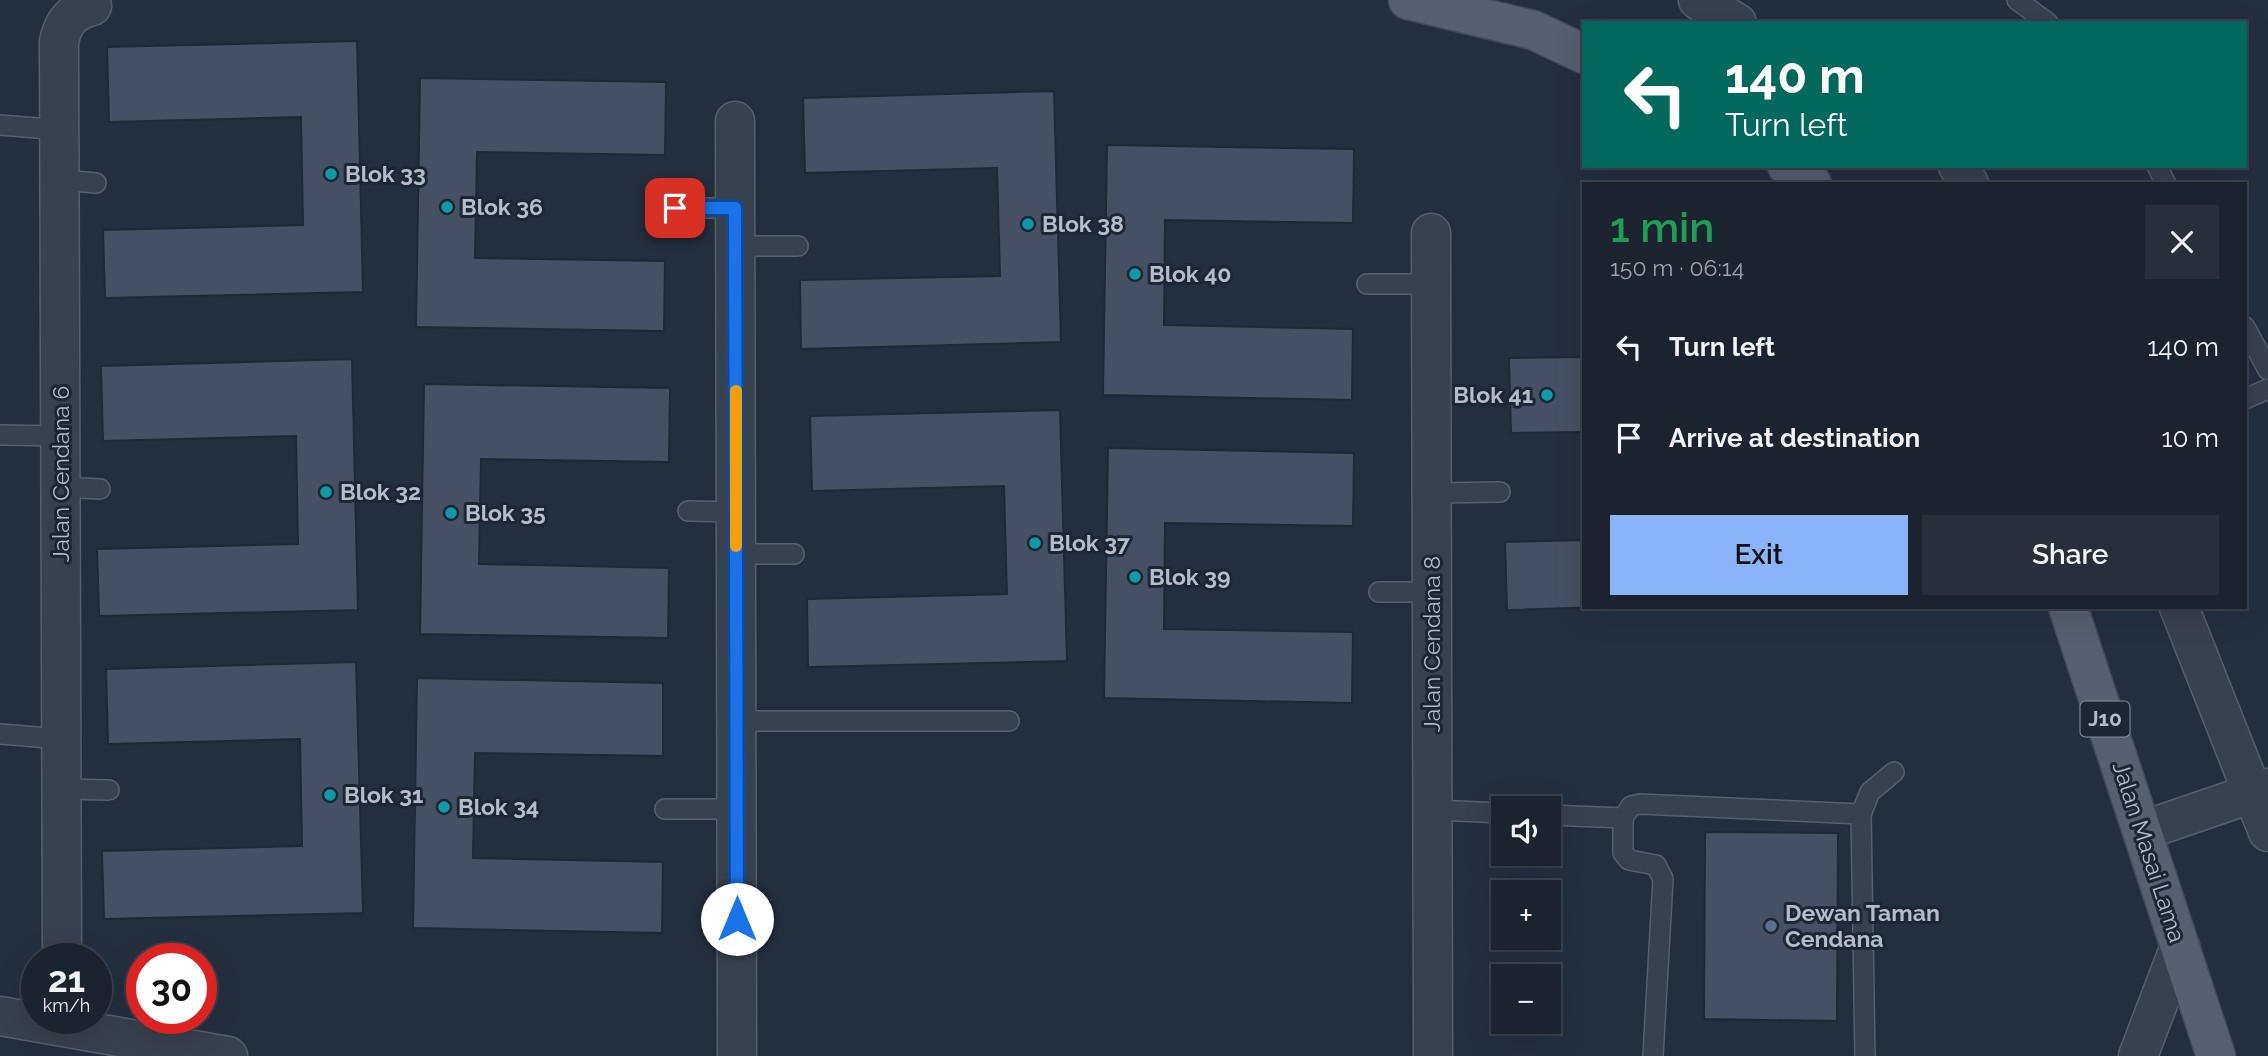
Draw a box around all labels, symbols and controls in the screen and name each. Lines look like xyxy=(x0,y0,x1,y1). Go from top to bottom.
text: 140 m xyxy=(1725,47,1865,104)
icon: left xyxy=(1610,49,1701,140)
text: Turn left xyxy=(1725,106,1847,143)
place label: Blok 33 xyxy=(345,160,426,187)
marker: Blok 33 xyxy=(323,166,339,182)
pin xyxy=(645,178,705,238)
icon: arrive xyxy=(656,189,694,227)
place label: Blok 36 xyxy=(461,193,543,220)
marker: Blok 36 xyxy=(439,199,455,215)
text: 1 min xyxy=(1610,203,1714,252)
button: close xyxy=(2145,205,2219,279)
place label: Blok 38 xyxy=(1042,210,1124,237)
marker: Blok 38 xyxy=(1020,216,1036,232)
text: 150 m · 06:14 xyxy=(1610,254,1744,281)
place label: Blok 40 xyxy=(1149,260,1231,287)
marker: Blok 40 xyxy=(1127,266,1143,282)
icon: left xyxy=(1610,328,1648,366)
text: Turn left xyxy=(1669,332,1775,362)
text: 140 m xyxy=(2147,332,2219,362)
place label: Blok 41 xyxy=(1453,381,1533,408)
street label: Jalan Cendana 6 xyxy=(47,386,74,562)
marker: Blok 41 xyxy=(1539,387,1555,403)
icon: arrive xyxy=(1610,419,1648,457)
text: Arrive at destination xyxy=(1669,423,1920,453)
text: 10 m xyxy=(2161,423,2219,453)
place label: Blok 32 xyxy=(340,478,421,505)
marker: Blok 32 xyxy=(318,484,334,500)
place label: Blok 35 xyxy=(465,499,546,526)
marker: Blok 35 xyxy=(443,505,459,521)
button: Exit xyxy=(1610,515,1908,595)
button: Share xyxy=(1922,515,2219,595)
place label: Blok 37 xyxy=(1049,529,1130,556)
marker: Blok 37 xyxy=(1027,535,1043,551)
street label: Jalan Cendana 8 xyxy=(1418,556,1445,732)
place label: Blok 39 xyxy=(1149,563,1231,590)
marker: Blok 39 xyxy=(1127,569,1143,585)
road number: J10 xyxy=(2080,702,2130,736)
street label: Jalan Masai Lama xyxy=(2108,758,2191,946)
place label: Blok 31 xyxy=(344,781,423,808)
marker: Blok 31 xyxy=(322,787,338,803)
place label: Blok 34 xyxy=(458,793,539,820)
map controls xyxy=(1491,796,1561,1034)
button: sound xyxy=(1491,796,1561,866)
marker: Blok 34 xyxy=(436,799,452,815)
button: + xyxy=(1491,880,1561,950)
position arrow xyxy=(700,882,774,956)
place label: Dewan Taman Cendana xyxy=(1785,899,1940,952)
marker: Dewan Taman Cendana xyxy=(1763,918,1779,934)
speed limit sign: 30 xyxy=(126,943,217,1034)
text: 21 xyxy=(48,959,85,1000)
button: − xyxy=(1491,964,1561,1034)
text: km/h xyxy=(43,995,90,1016)

